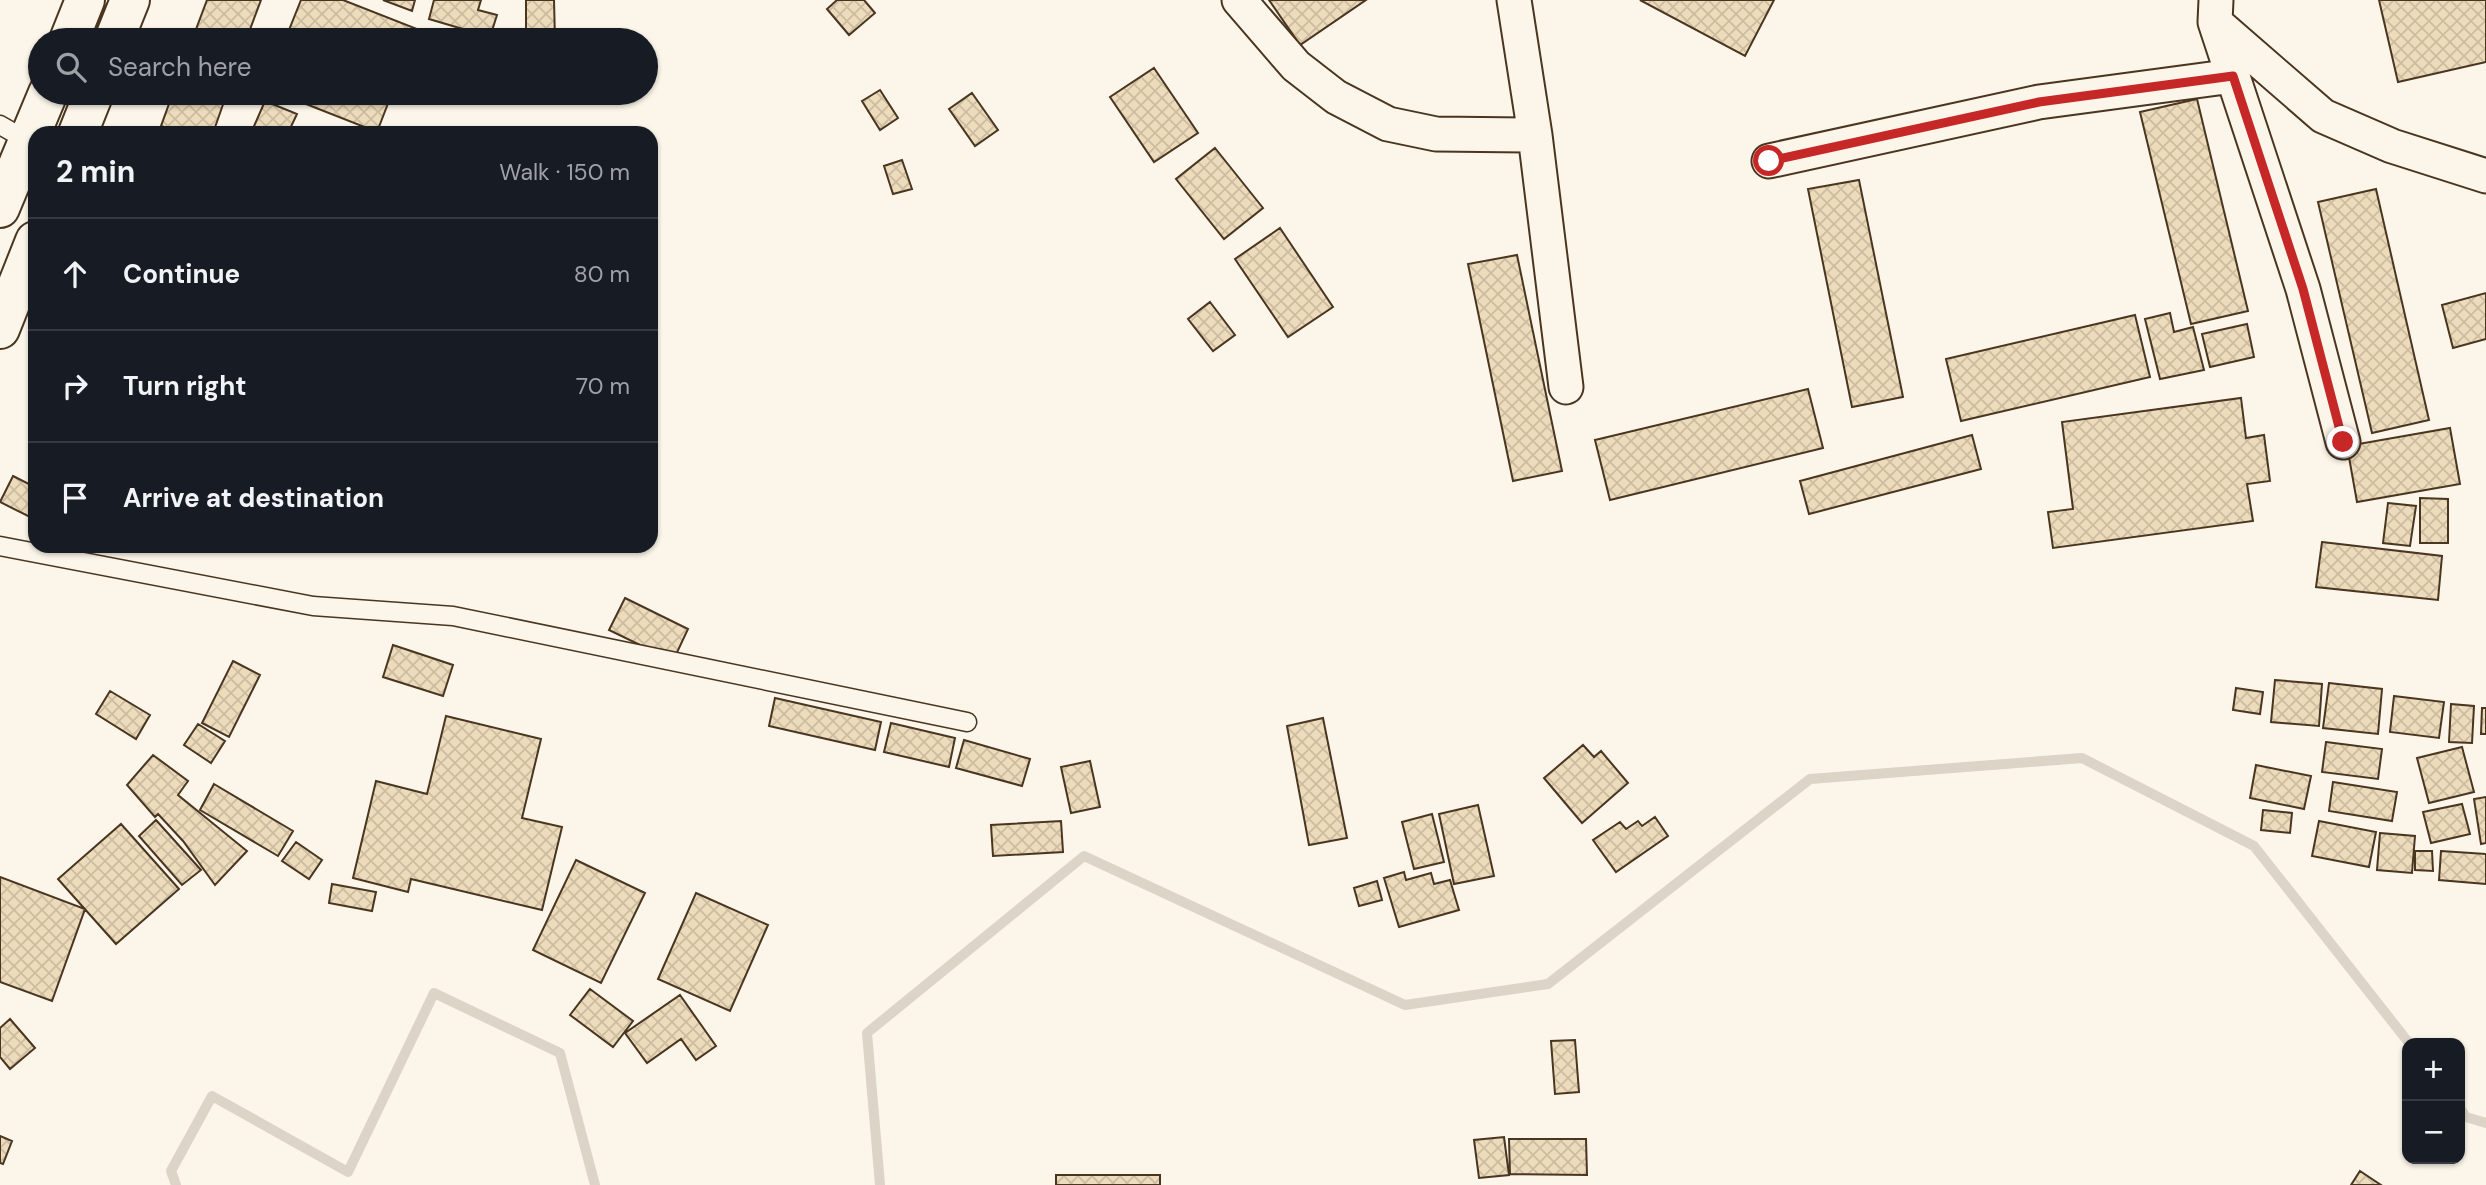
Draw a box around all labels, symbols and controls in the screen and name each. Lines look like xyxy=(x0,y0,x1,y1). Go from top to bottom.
search box xyxy=(28,28,658,105)
icon: search xyxy=(52,48,90,86)
text: Search here xyxy=(108,50,251,84)
route start xyxy=(1753,145,1784,176)
text: 2 min xyxy=(56,152,135,191)
text: Walk · 150 m xyxy=(499,157,630,187)
icon: ahead xyxy=(56,255,94,293)
text: Continue xyxy=(123,257,240,291)
text: 80 m xyxy=(574,259,630,289)
icon: right xyxy=(56,367,94,405)
text: Turn right xyxy=(123,369,247,403)
text: 70 m xyxy=(576,371,630,401)
route end xyxy=(2327,426,2358,457)
icon: arrive xyxy=(56,479,94,517)
text: Arrive at destination xyxy=(123,481,384,515)
map controls xyxy=(2402,1038,2465,1164)
button: + xyxy=(2402,1038,2465,1101)
button: − xyxy=(2402,1101,2465,1164)

